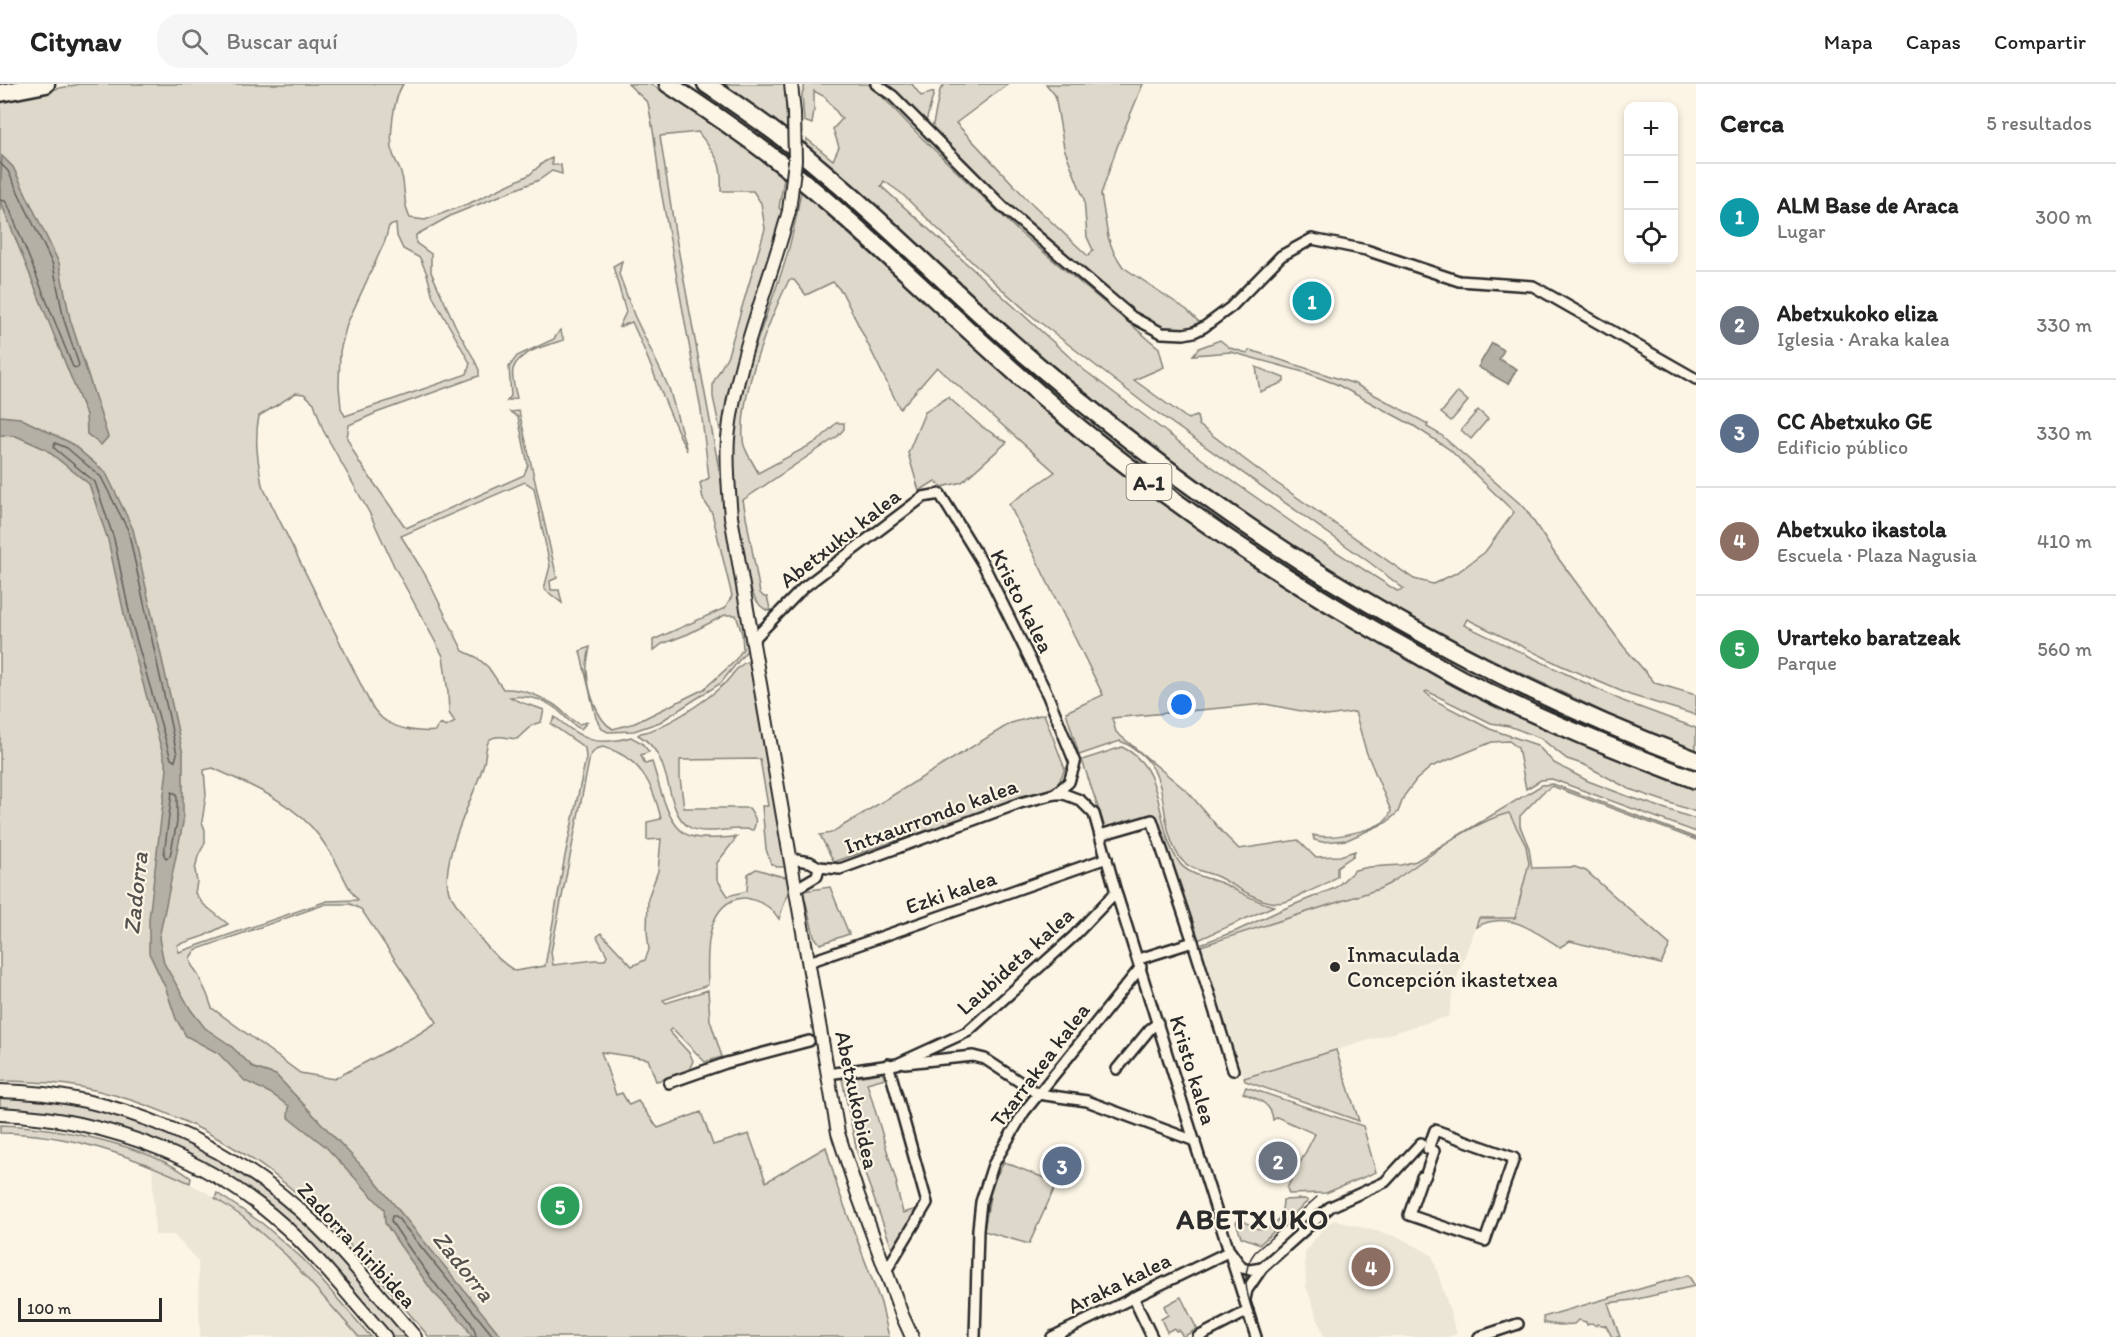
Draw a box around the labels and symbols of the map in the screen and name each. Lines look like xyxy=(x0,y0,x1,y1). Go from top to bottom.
pin: 1 xyxy=(1292,278,1332,324)
road number: A-1 xyxy=(1126,464,1172,500)
street label: Abetxuku kalea xyxy=(774,482,906,594)
street label: Kristo kalea xyxy=(984,545,1060,657)
your location xyxy=(1167,690,1196,719)
street label: Intxaurrondo kalea xyxy=(841,772,1022,860)
water label: Zadorra xyxy=(116,850,154,936)
street label: Ezki kalea xyxy=(902,864,1001,920)
street label: Laubideta kalea xyxy=(951,901,1079,1021)
place label: Inmaculada Concepción ikastetxea xyxy=(1347,941,1558,993)
marker: Inmaculada Concepción ikastetxea xyxy=(1328,960,1342,974)
street label: Txarrakea kalea xyxy=(984,997,1096,1133)
street label: Kristo kalea xyxy=(1164,1012,1222,1128)
street label: Abetxukobidea xyxy=(829,1028,885,1172)
pin: 2 xyxy=(1258,1138,1298,1184)
pin: 3 xyxy=(1042,1144,1082,1188)
street label: Zadorra hiribidea xyxy=(292,1176,422,1314)
pin: 5 xyxy=(540,1184,580,1228)
district label: ABETXUKO xyxy=(1175,1202,1330,1236)
water label: Zadorra xyxy=(427,1225,502,1308)
pin: 4 xyxy=(1352,1244,1390,1290)
street label: Araka kalea xyxy=(1063,1246,1175,1320)
scale bar xyxy=(18,1295,162,1322)

